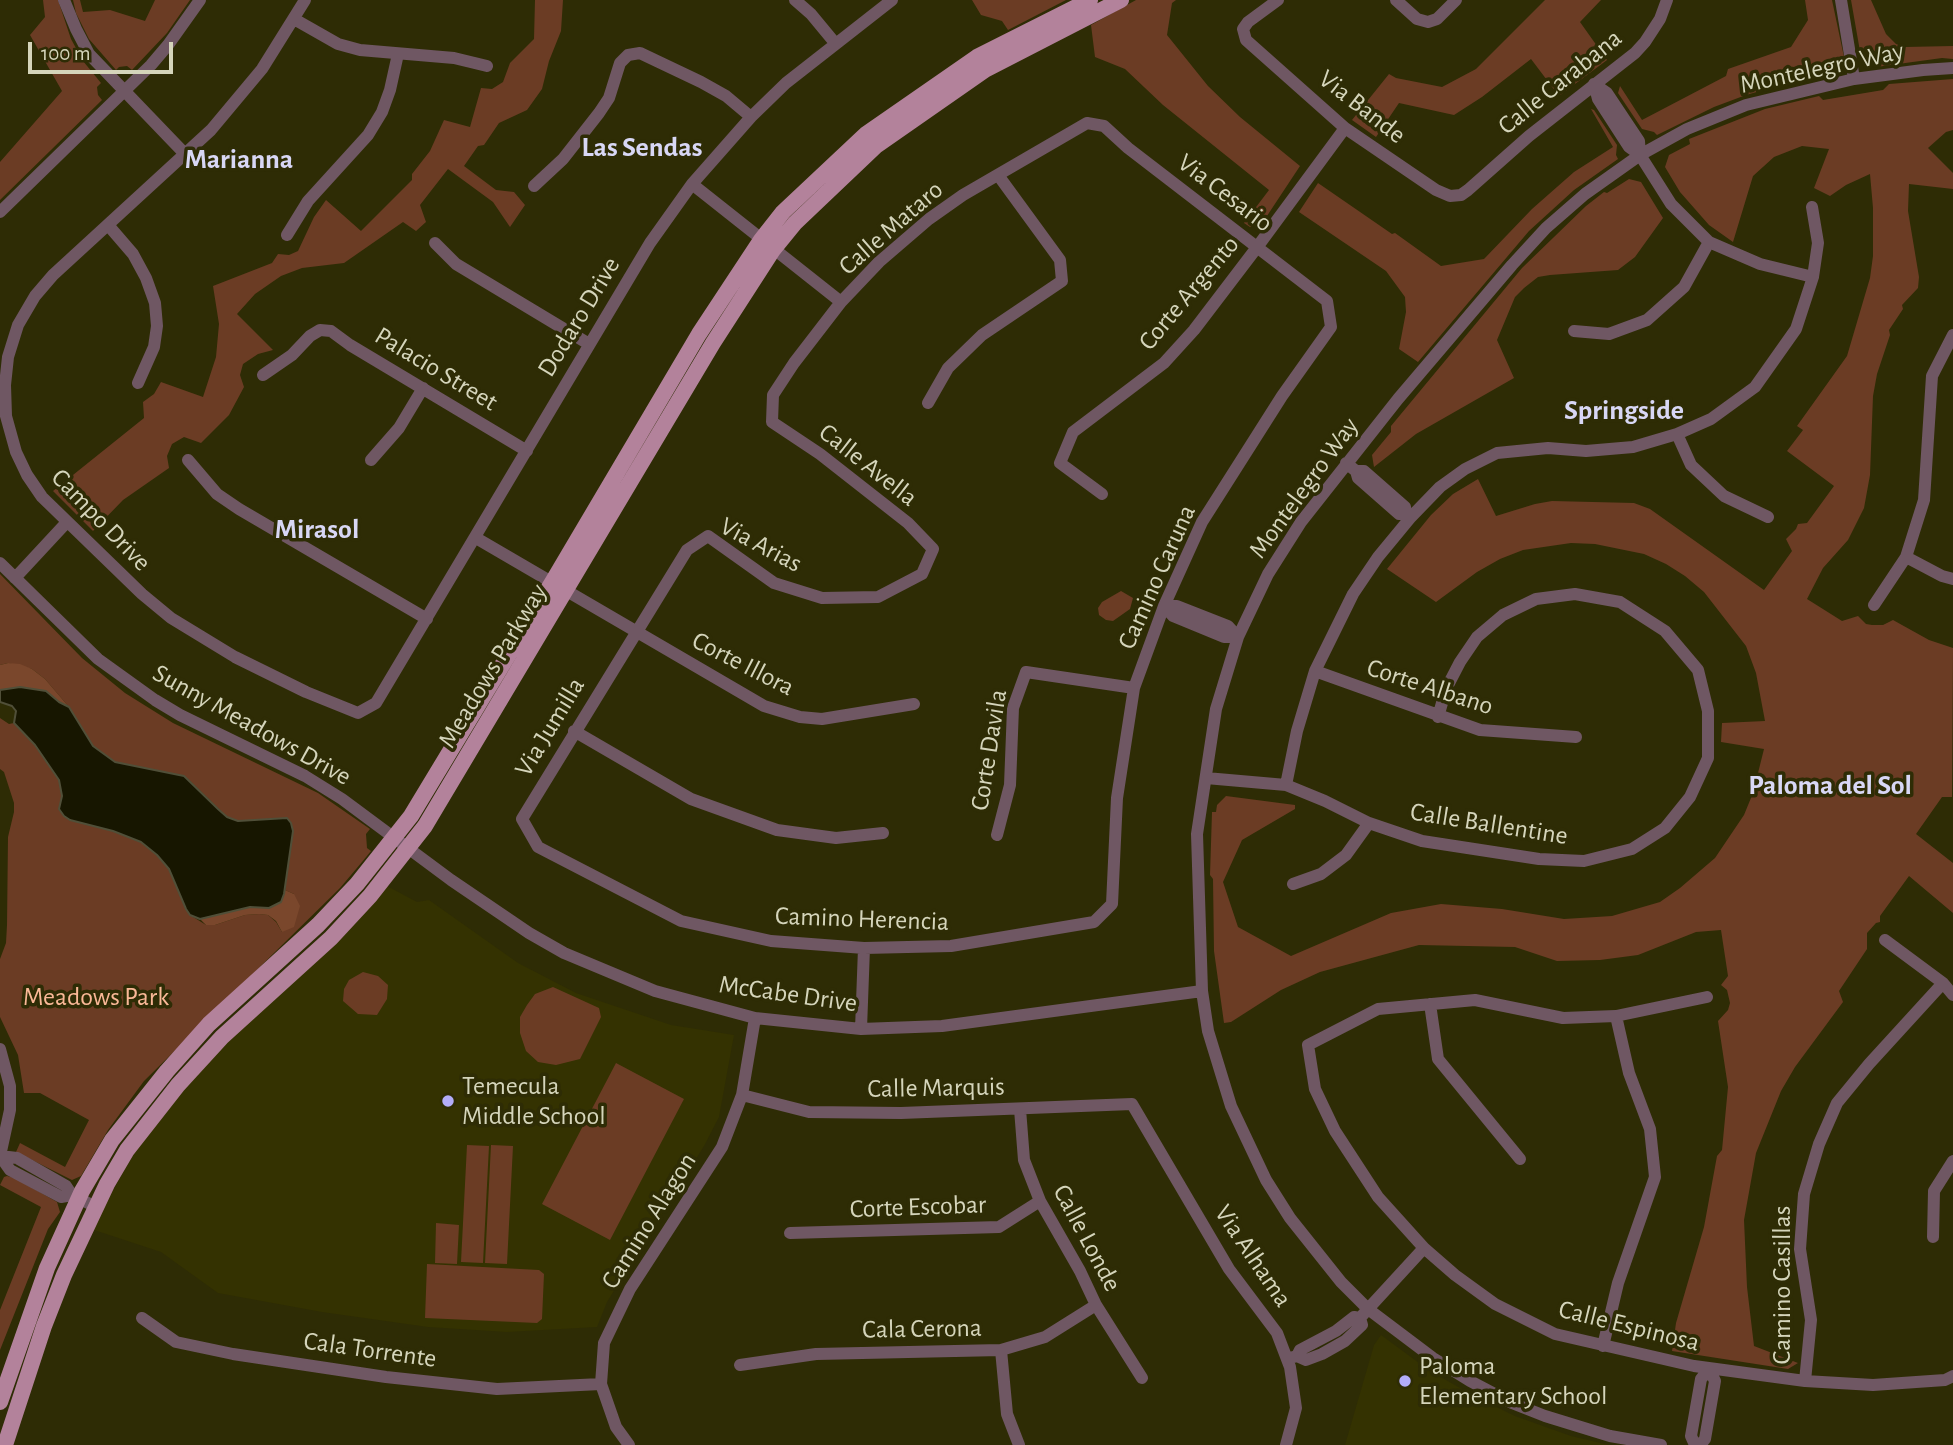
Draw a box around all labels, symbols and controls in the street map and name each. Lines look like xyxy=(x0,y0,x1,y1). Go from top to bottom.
street label: Calle Carabana xyxy=(1492,22,1628,142)
scale bar xyxy=(32,28,177,72)
street label: Montelegro Way xyxy=(1737,35,1907,101)
text: 100 m xyxy=(41,43,91,64)
street label: Via Bande xyxy=(1312,63,1412,151)
district label: Las Sendas xyxy=(581,131,703,165)
district label: Marianna xyxy=(185,143,293,177)
street label: Via Cesario xyxy=(1171,147,1279,239)
street label: Calle Mataro xyxy=(832,174,950,282)
street label: Corte Argento xyxy=(1132,229,1246,357)
street label: Dodaro Drive xyxy=(531,251,627,383)
street label: Palacio Street xyxy=(369,320,503,418)
district label: Springside xyxy=(1564,394,1684,428)
street label: Montelegro Way xyxy=(1242,411,1366,565)
street label: Calle Avella xyxy=(812,417,924,513)
street label: Campo Drive xyxy=(44,462,158,578)
street label: Camino Caruna xyxy=(1111,500,1203,654)
street label: Via Arias xyxy=(715,510,807,580)
district label: Mirasol xyxy=(275,513,359,547)
street label: Meadows Parkway xyxy=(432,578,554,754)
street label: Corte Illora xyxy=(687,625,799,703)
street label: Corte Albano xyxy=(1363,652,1497,722)
street label: Sunny Meadows Drive xyxy=(147,658,357,792)
street label: Via Jumilla xyxy=(508,672,592,782)
street label: Corte Davila xyxy=(964,687,1014,813)
district label: Paloma del Sol xyxy=(1748,769,1912,803)
street label: Calle Ballentine xyxy=(1408,796,1570,852)
street label: Camino Herencia xyxy=(774,900,950,938)
street label: McCabe Drive xyxy=(717,969,859,1019)
park label: Meadows Park xyxy=(23,981,169,1013)
place label: Temecula Middle School xyxy=(462,1070,606,1132)
street label: Calle Marquis xyxy=(867,1071,1005,1105)
marker: Temecula Middle School xyxy=(440,1093,456,1109)
street label: Camino Alagon xyxy=(595,1147,703,1295)
street label: Calle Londe xyxy=(1046,1179,1128,1297)
street label: Corte Escobar xyxy=(849,1189,987,1225)
street label: Via Alhama xyxy=(1207,1199,1299,1313)
street label: Camino Casillas xyxy=(1766,1206,1798,1364)
street label: Calle Espinosa xyxy=(1555,1293,1703,1359)
street label: Cala Cerona xyxy=(862,1312,982,1346)
street label: Cala Torrente xyxy=(302,1325,438,1375)
place label: Paloma Elementary School xyxy=(1419,1350,1607,1412)
marker: Paloma Elementary School xyxy=(1397,1373,1413,1389)

